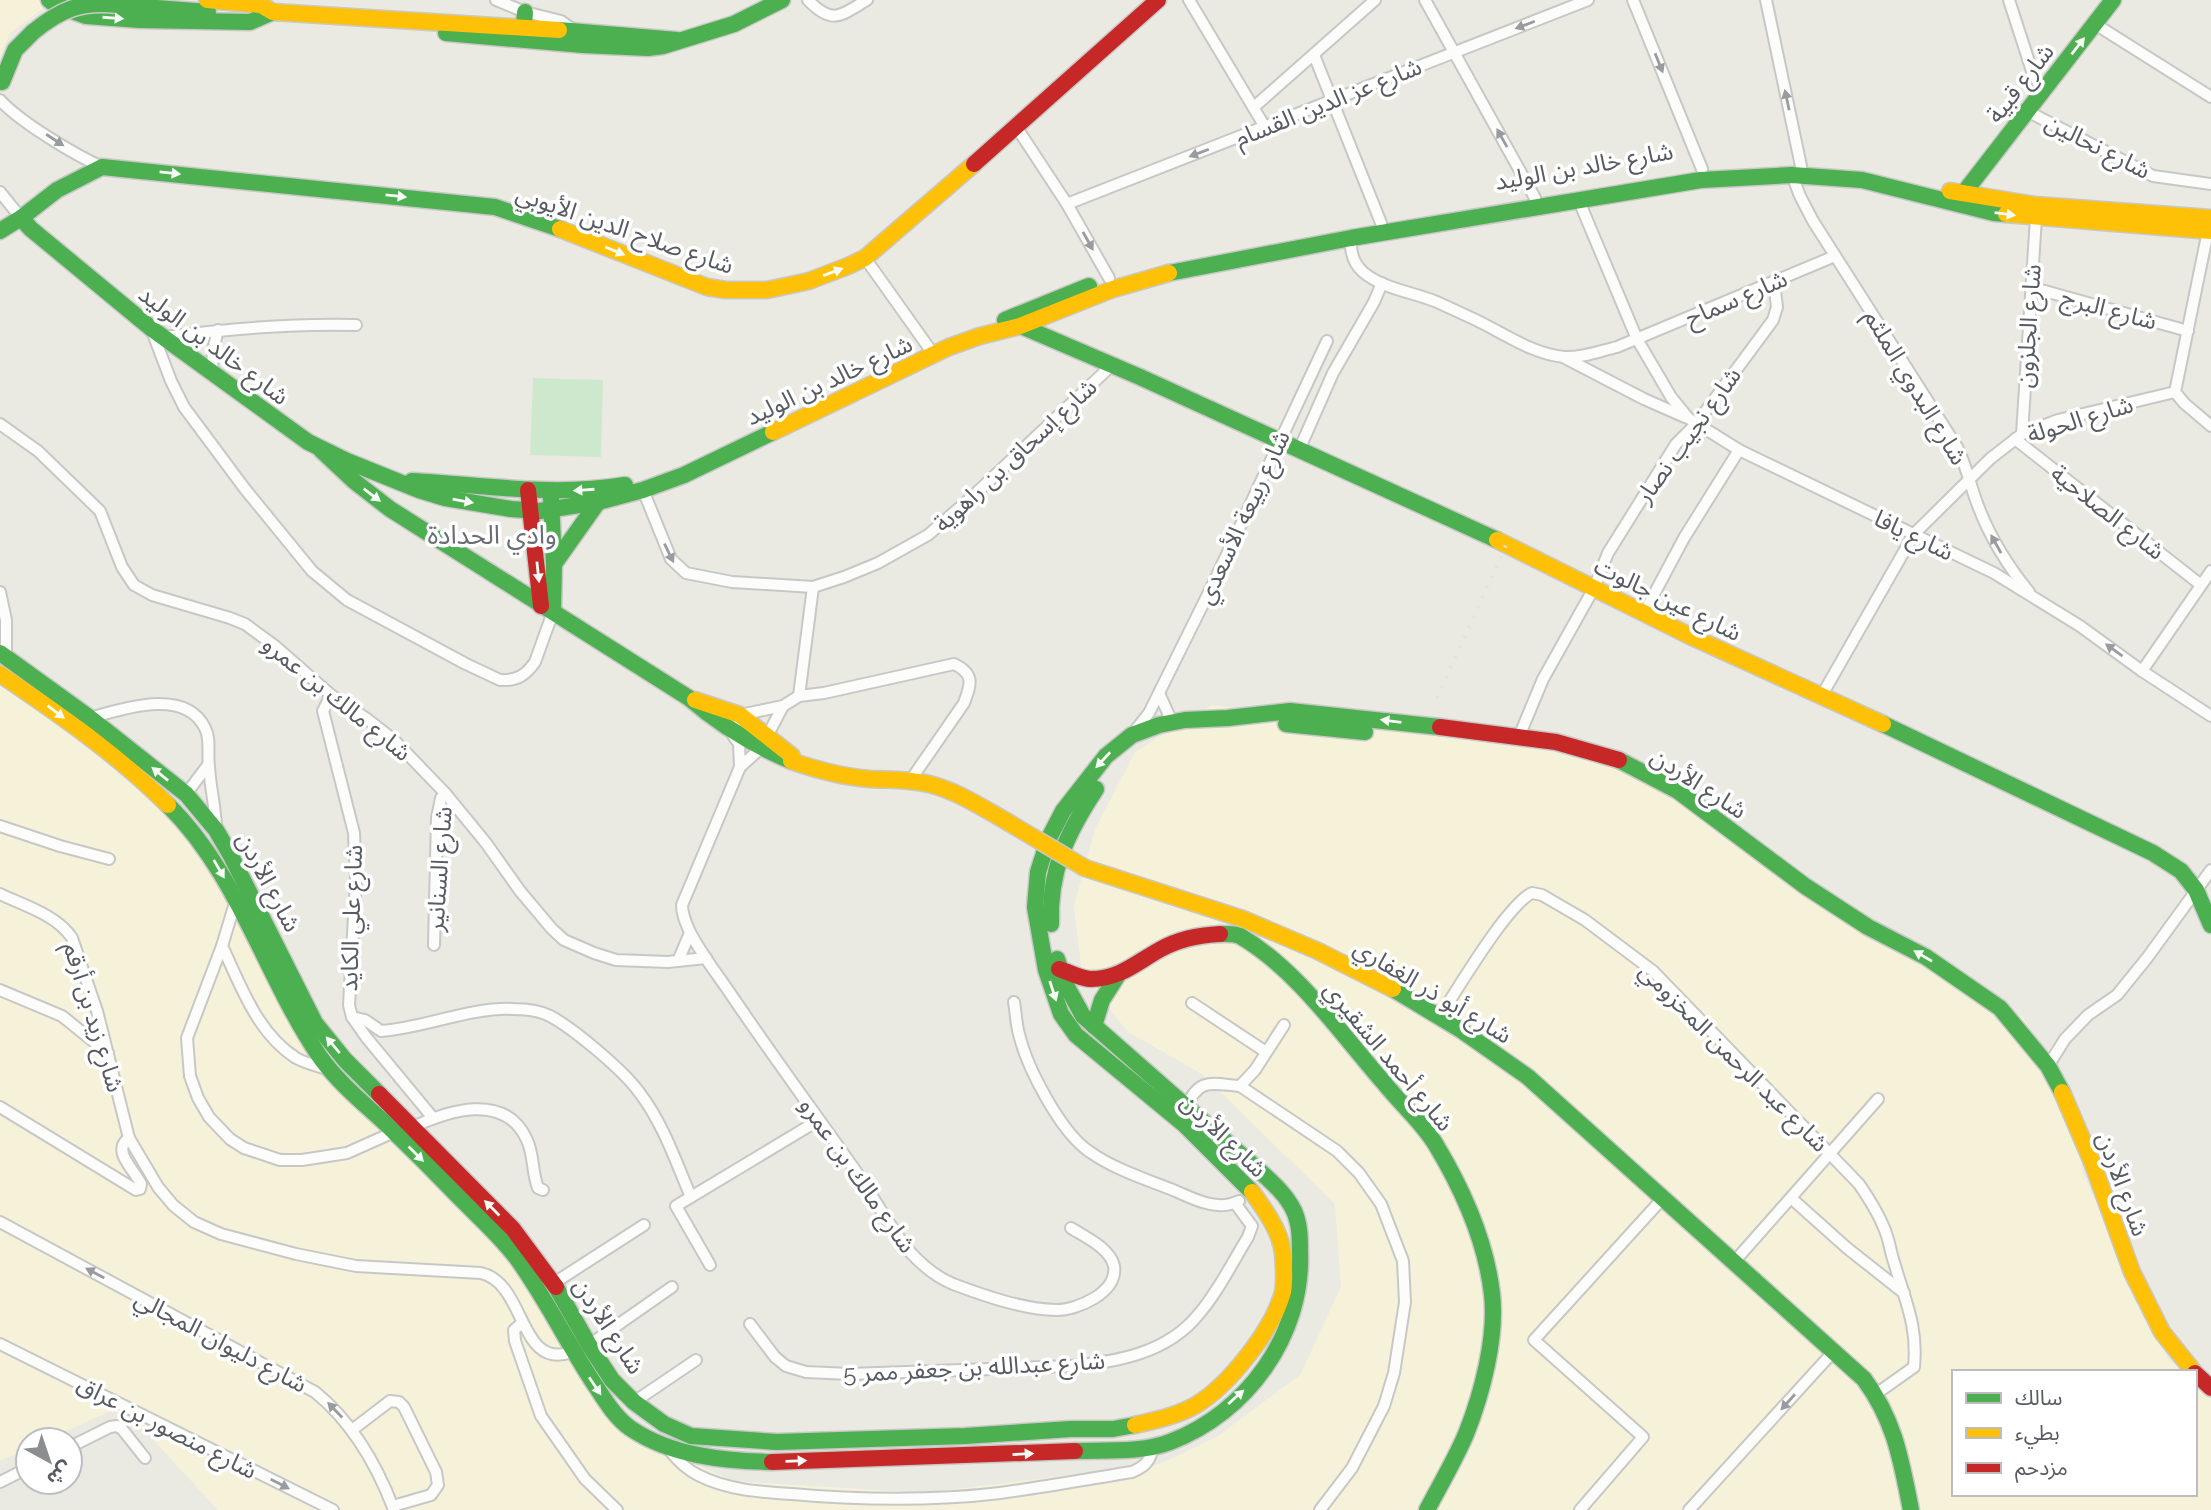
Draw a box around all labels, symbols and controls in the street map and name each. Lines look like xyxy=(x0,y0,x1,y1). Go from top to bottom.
one-way arrow xyxy=(103,13,125,24)
one-way arrow xyxy=(1514,19,1535,30)
one-way arrow xyxy=(2071,37,2086,55)
street label: شارع قبية xyxy=(1980,38,2062,130)
street label: شارع عز الدين القسام xyxy=(1230,51,1427,156)
one-way arrow xyxy=(1654,53,1665,74)
one-way arrow xyxy=(1781,89,1792,111)
street label: شارع نحالين xyxy=(2039,107,2156,188)
one-way arrow xyxy=(1496,128,1508,148)
one-way arrow xyxy=(45,133,64,146)
street label: شارع خالد بن الوليد xyxy=(1493,136,1676,199)
one-way arrow xyxy=(1188,147,1209,158)
one-way arrow xyxy=(159,168,181,179)
street label: شارع صلاح الدين الأيوبي xyxy=(511,178,738,284)
one-way arrow xyxy=(385,191,407,202)
one-way arrow xyxy=(1994,209,2016,220)
one-way arrow xyxy=(1082,232,1094,251)
one-way arrow xyxy=(605,246,626,257)
street label: شارع الجلزون xyxy=(2009,263,2050,389)
street label: شارع سماح xyxy=(1681,264,1793,335)
one-way arrow xyxy=(822,267,843,278)
street label: شارع خالد بن الوليد xyxy=(131,279,295,413)
street label: شارع البرج xyxy=(2057,282,2160,339)
street label: شارع البدوي الملثم xyxy=(1854,304,1974,472)
street label: شارع خالد بن الوليد xyxy=(741,329,918,434)
street label: شارع نجيب نصار xyxy=(1628,361,1749,511)
street label: شارع إسحاق بن راهوية xyxy=(927,372,1105,540)
street label: شارع الحولة xyxy=(2023,389,2137,452)
street label: شارع ربيعة الأسعدي xyxy=(1190,425,1300,611)
street label: شارع الصلاحية xyxy=(2043,458,2171,568)
one-way arrow xyxy=(573,485,595,496)
one-way arrow xyxy=(363,488,381,502)
one-way arrow xyxy=(452,496,474,507)
street label: شارع يافا xyxy=(1868,503,1958,569)
district label: وادي الحدادة xyxy=(427,520,557,555)
one-way arrow xyxy=(1990,534,2002,554)
one-way arrow xyxy=(664,543,675,563)
street label: شارع عين جالوت xyxy=(1588,551,1746,650)
one-way arrow xyxy=(532,561,543,583)
street label: شارع مالك بن عمرو xyxy=(255,629,417,769)
one-way arrow xyxy=(2105,643,2123,657)
one-way arrow xyxy=(47,705,65,719)
one-way arrow xyxy=(1380,715,1402,726)
street label: شارع الأردن xyxy=(1644,741,1752,827)
one-way arrow xyxy=(1095,751,1111,768)
one-way arrow xyxy=(151,766,169,781)
street label: شارع السنانير xyxy=(420,805,461,934)
street label: شارع الأردن xyxy=(228,827,307,938)
street label: شارع علي الكايد xyxy=(334,844,373,992)
one-way arrow xyxy=(212,860,225,879)
street label: شارع أبو ذر الغفاري xyxy=(1346,932,1518,1053)
street label: شارع زيد بن أرقم xyxy=(55,938,132,1096)
one-way arrow xyxy=(1913,950,1932,962)
street label: شارع عبد الرحمن المخزومي xyxy=(1630,956,1835,1161)
street label: شارع أحمد الشقيري xyxy=(1314,975,1461,1140)
one-way arrow xyxy=(1048,981,1059,1002)
one-way arrow xyxy=(326,1037,341,1054)
street label: شارع الأردن xyxy=(1173,1087,1273,1185)
street label: شارع مالك بن عمرو xyxy=(791,1092,922,1260)
street label: شارع الأردن xyxy=(2088,1128,2155,1241)
one-way arrow xyxy=(408,1146,424,1162)
one-way arrow xyxy=(484,1200,501,1216)
one-way arrow xyxy=(85,1267,105,1279)
street label: شارع الأردن xyxy=(565,1273,651,1381)
street label: شارع دليوان المجالي xyxy=(128,1283,312,1403)
street label: شارع عبدالله بن جعفر ممر 5 xyxy=(842,1346,1106,1391)
street label: شارع منصور بن عراق xyxy=(71,1369,262,1488)
legend xyxy=(1952,1370,2197,1496)
one-way arrow xyxy=(588,1377,602,1395)
text: سالك xyxy=(2015,1385,2062,1410)
one-way arrow xyxy=(1227,1390,1244,1406)
one-way arrow xyxy=(1780,1393,1796,1411)
one-way arrow xyxy=(326,1401,343,1418)
text: بطيء xyxy=(2015,1420,2060,1449)
north arrow xyxy=(14,1426,84,1496)
one-way arrow xyxy=(1013,1448,1035,1459)
one-way arrow xyxy=(785,1455,807,1466)
text: مزدحم xyxy=(2015,1455,2068,1483)
text: ش xyxy=(43,1457,77,1491)
one-way arrow xyxy=(270,1479,290,1490)

